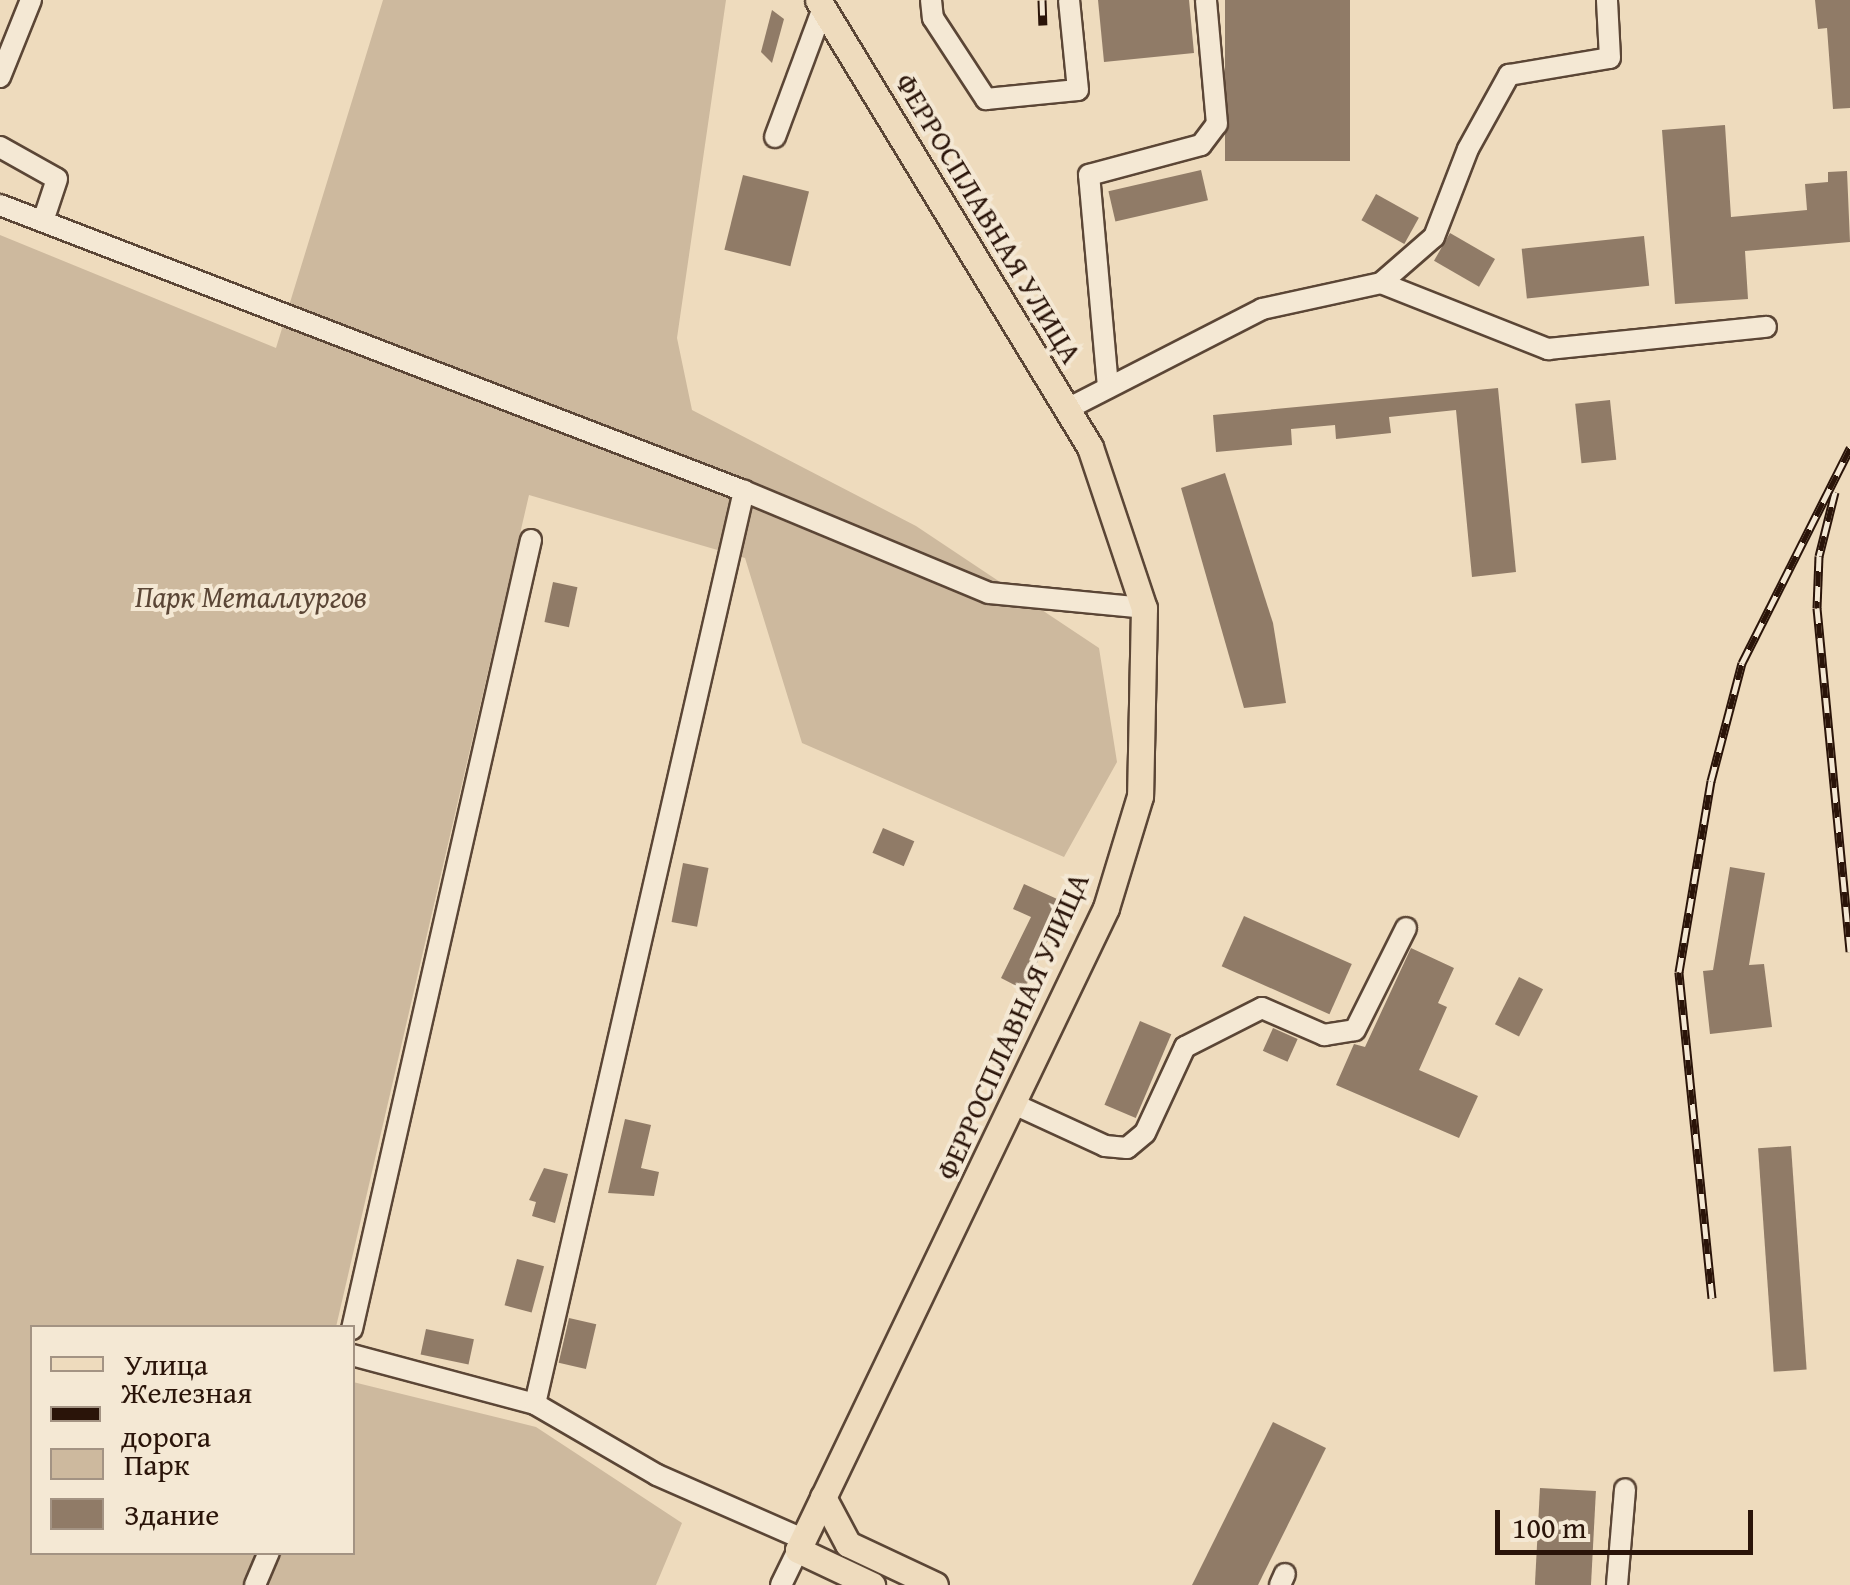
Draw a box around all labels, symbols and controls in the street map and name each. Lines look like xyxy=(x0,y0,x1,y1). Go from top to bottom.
street label: ФЕРРОСПЛАВНАЯ УЛИЦА xyxy=(888,66,1090,370)
park label: Парк Металлургов xyxy=(135,578,367,614)
street label: ФЕРРОСПЛАВНАЯ УЛИЦА xyxy=(928,867,1096,1185)
legend xyxy=(30,1325,355,1555)
text: Улица xyxy=(124,1342,208,1386)
text: Железная дорога xyxy=(121,1370,252,1458)
text: Парк xyxy=(124,1442,190,1486)
scale bar xyxy=(1500,1490,1758,1552)
text: Здание xyxy=(124,1492,219,1536)
text: 100 m xyxy=(1512,1505,1586,1549)

